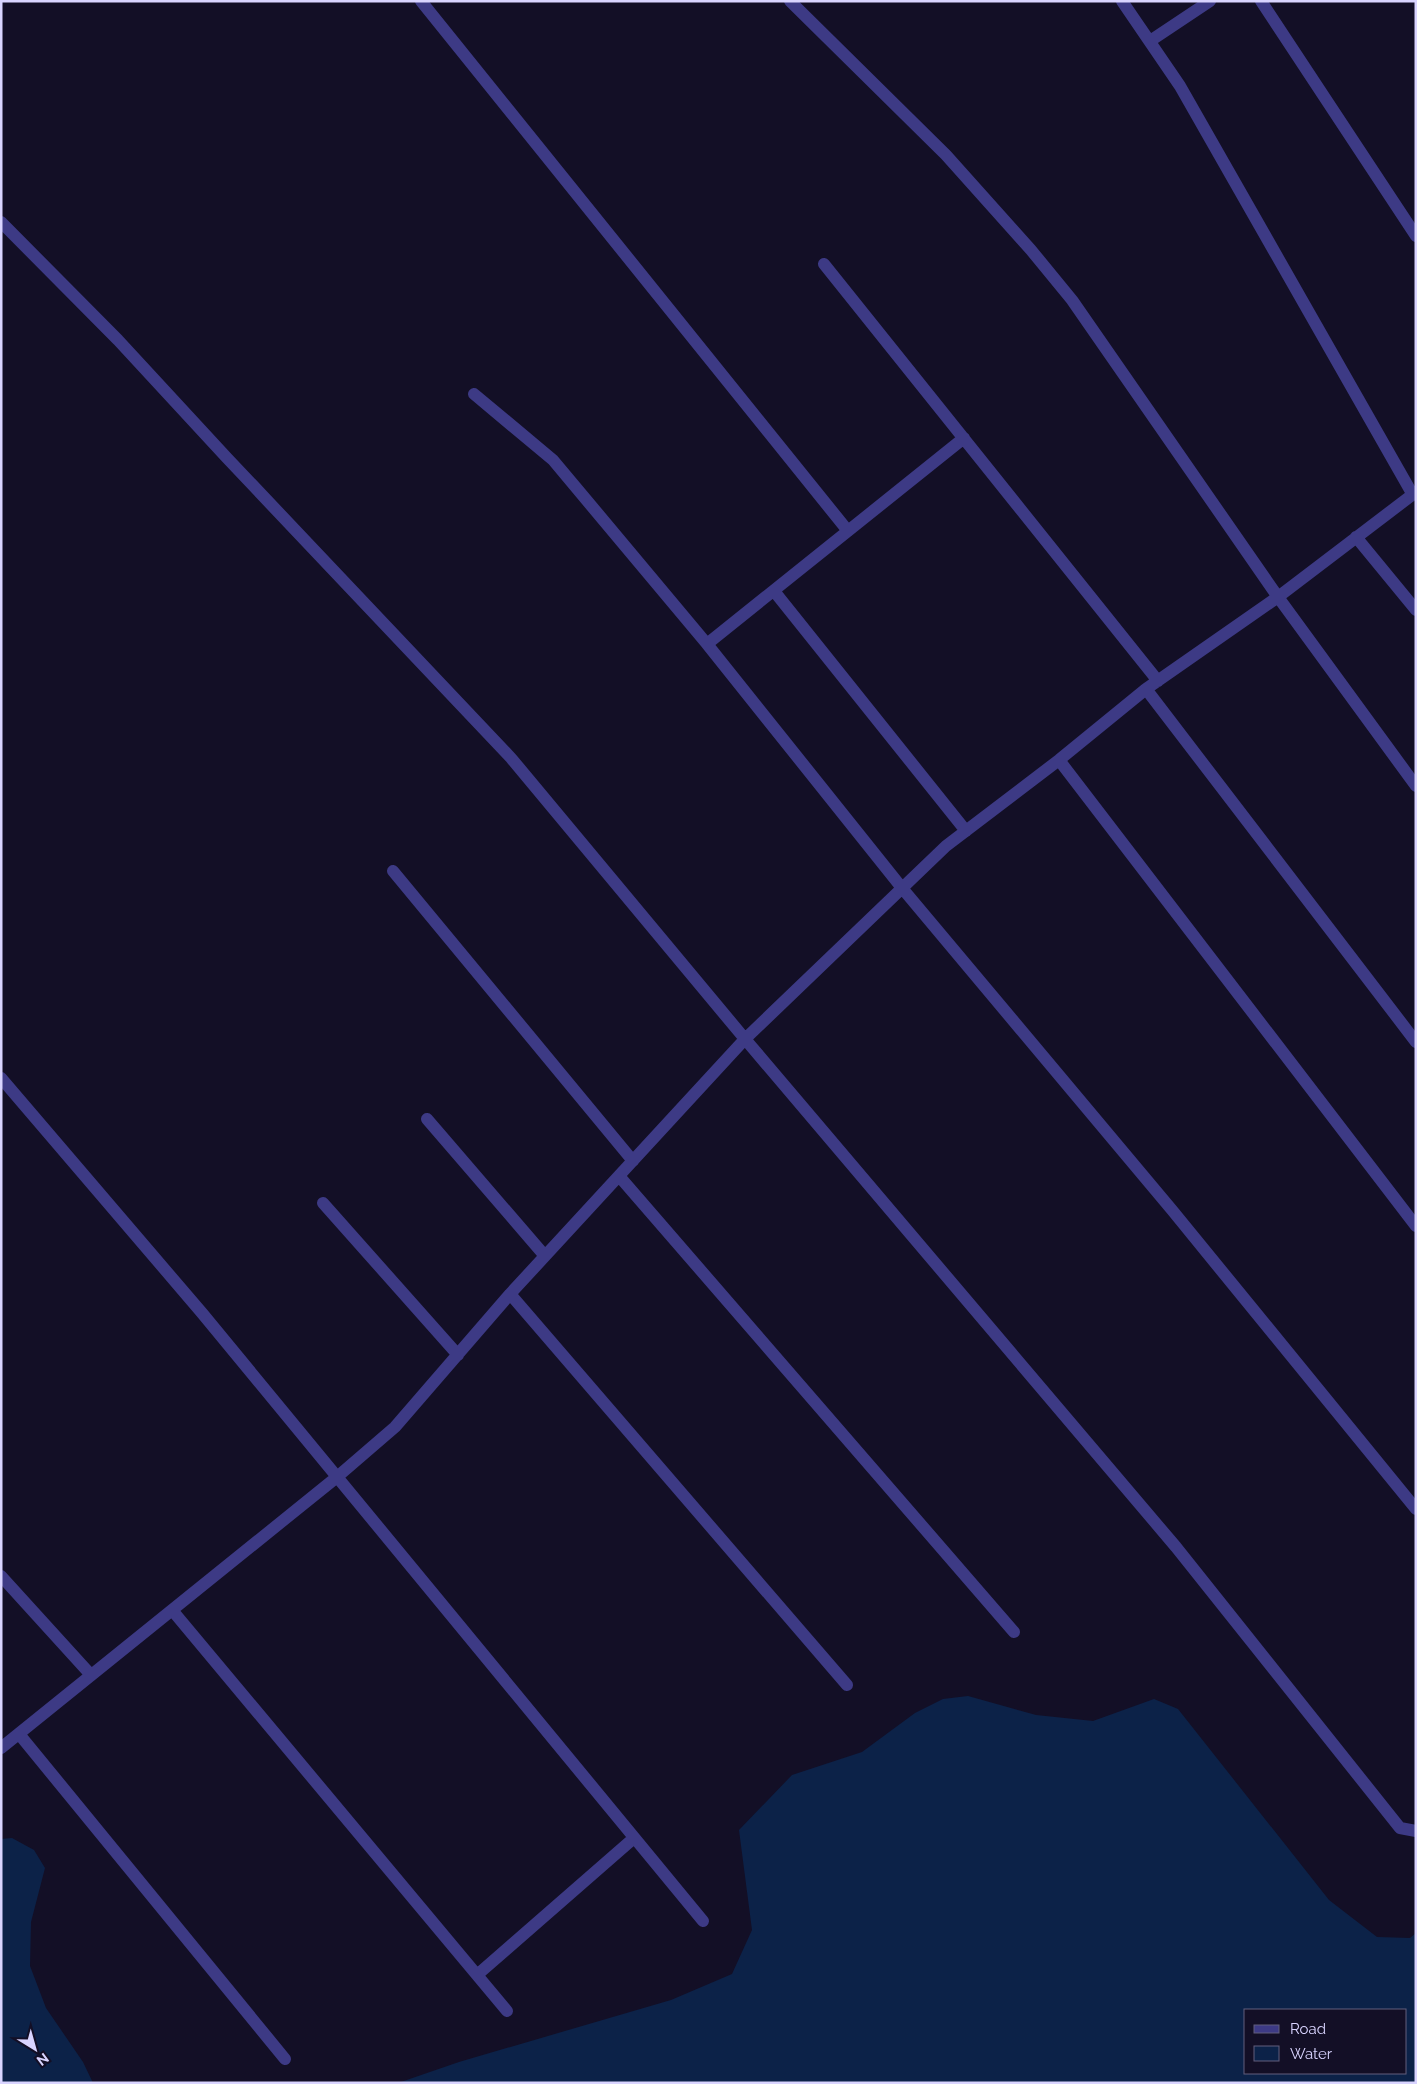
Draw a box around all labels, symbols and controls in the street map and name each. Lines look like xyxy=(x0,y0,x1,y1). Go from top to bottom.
legend xyxy=(1244,2009,1407,2074)
text: Road xyxy=(1290,2020,1326,2038)
north arrow xyxy=(10,2024,60,2074)
text: Water xyxy=(1290,2045,1333,2063)
text: N xyxy=(34,2050,52,2069)

